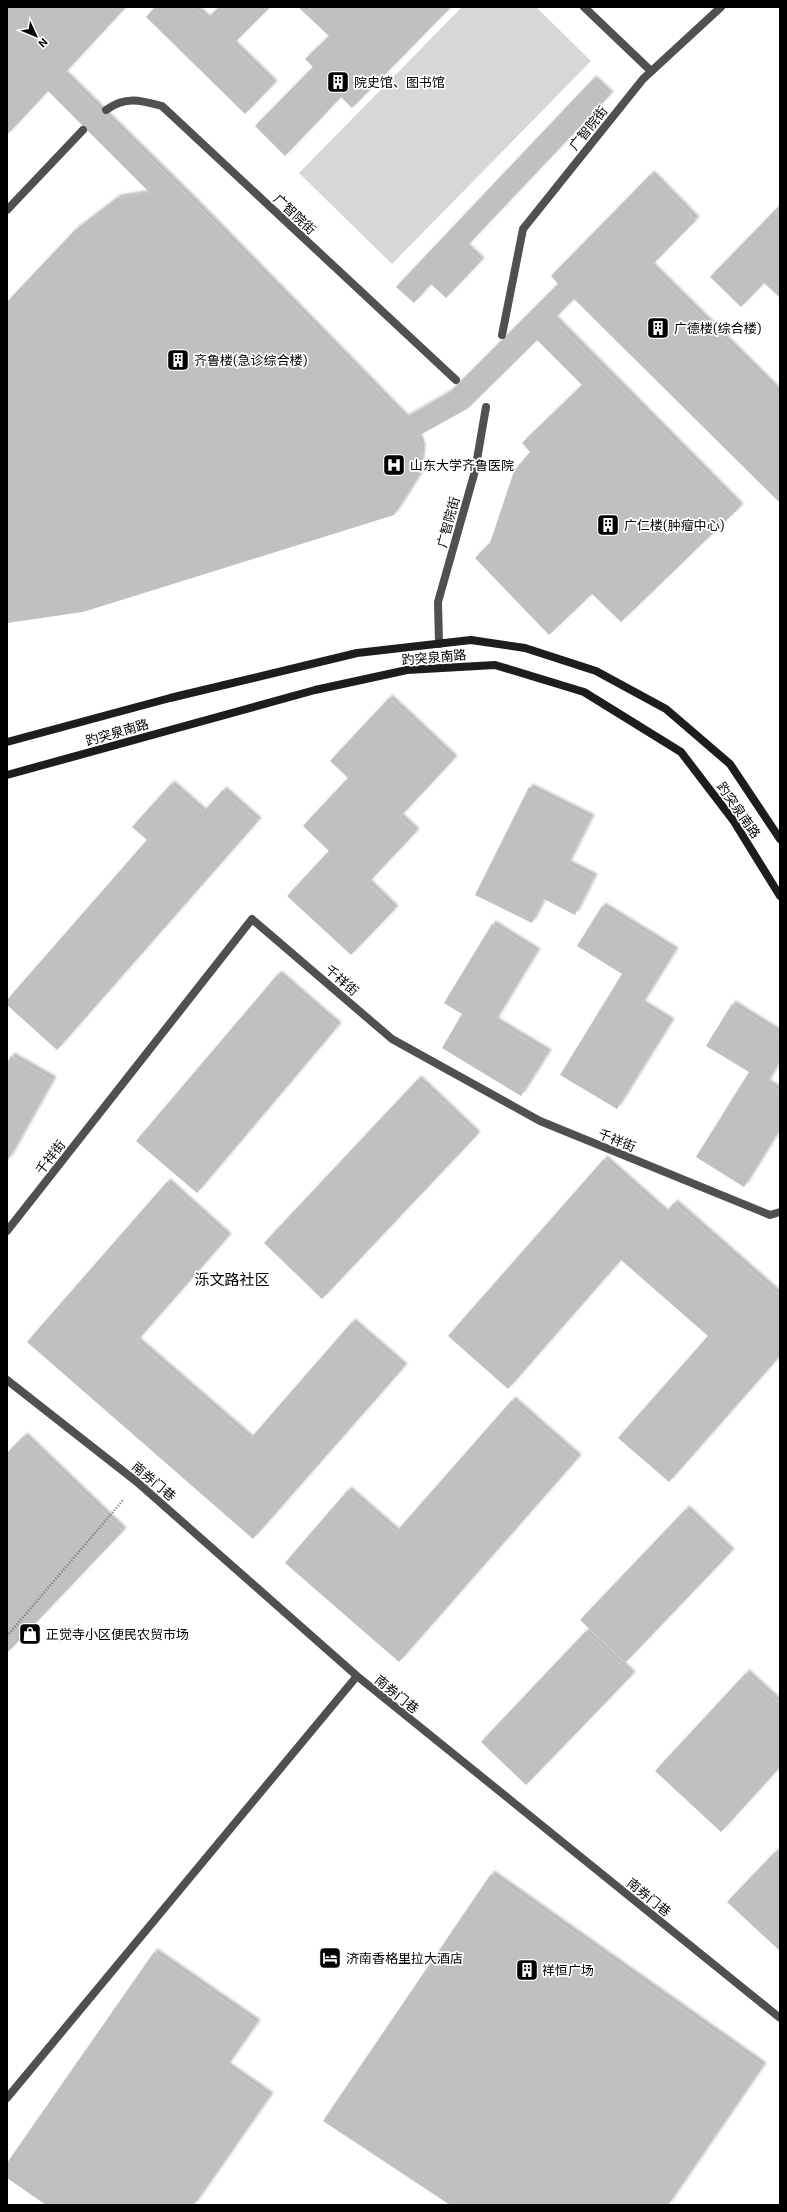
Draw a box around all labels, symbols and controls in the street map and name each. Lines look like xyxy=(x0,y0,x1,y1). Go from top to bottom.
north arrow xyxy=(16,16,56,56)
text: N xyxy=(36,36,51,51)
building icon: 院史馆、图书馆 xyxy=(325,69,351,95)
place label: 院史馆、图书馆 xyxy=(354,74,445,90)
street label: 广智院街 xyxy=(565,103,611,153)
street label: 广智院街 xyxy=(271,190,319,238)
building icon: 广德楼(综合楼) xyxy=(645,315,671,341)
place label: 广德楼(综合楼) xyxy=(674,320,761,336)
building icon: 齐鲁楼(急诊综合楼) xyxy=(165,347,191,373)
place label: 齐鲁楼(急诊综合楼) xyxy=(194,352,307,368)
hospital icon: 山东大学齐鲁医院 xyxy=(381,452,407,478)
place label: 山东大学齐鲁医院 xyxy=(410,457,514,473)
street label: 广智院街 xyxy=(434,495,462,549)
building icon: 广仁楼(肿瘤中心) xyxy=(595,512,621,538)
place label: 广仁楼(肿瘤中心) xyxy=(624,517,724,533)
street label: 趵突泉南路 xyxy=(401,646,467,668)
street label: 趵突泉南路 xyxy=(84,715,150,749)
street label: 趵突泉南路 xyxy=(714,779,764,841)
street label: 千祥街 xyxy=(322,961,362,999)
street label: 千祥街 xyxy=(596,1125,638,1155)
street label: 千祥街 xyxy=(32,1137,68,1177)
district label: 泺文路社区 xyxy=(194,1270,270,1288)
street label: 南券门巷 xyxy=(129,1458,179,1504)
shop icon: 正觉寺小区便民农贸市场 xyxy=(17,1621,43,1647)
place label: 正觉寺小区便民农贸市场 xyxy=(46,1626,189,1642)
street label: 南券门巷 xyxy=(372,1671,422,1717)
street label: 南券门巷 xyxy=(624,1874,674,1920)
hotel icon: 济南香格里拉大酒店 xyxy=(317,1945,343,1971)
place label: 济南香格里拉大酒店 xyxy=(346,1950,463,1966)
building icon: 祥恒广场 xyxy=(514,1957,540,1983)
place label: 祥恒广场 xyxy=(542,1962,594,1978)

